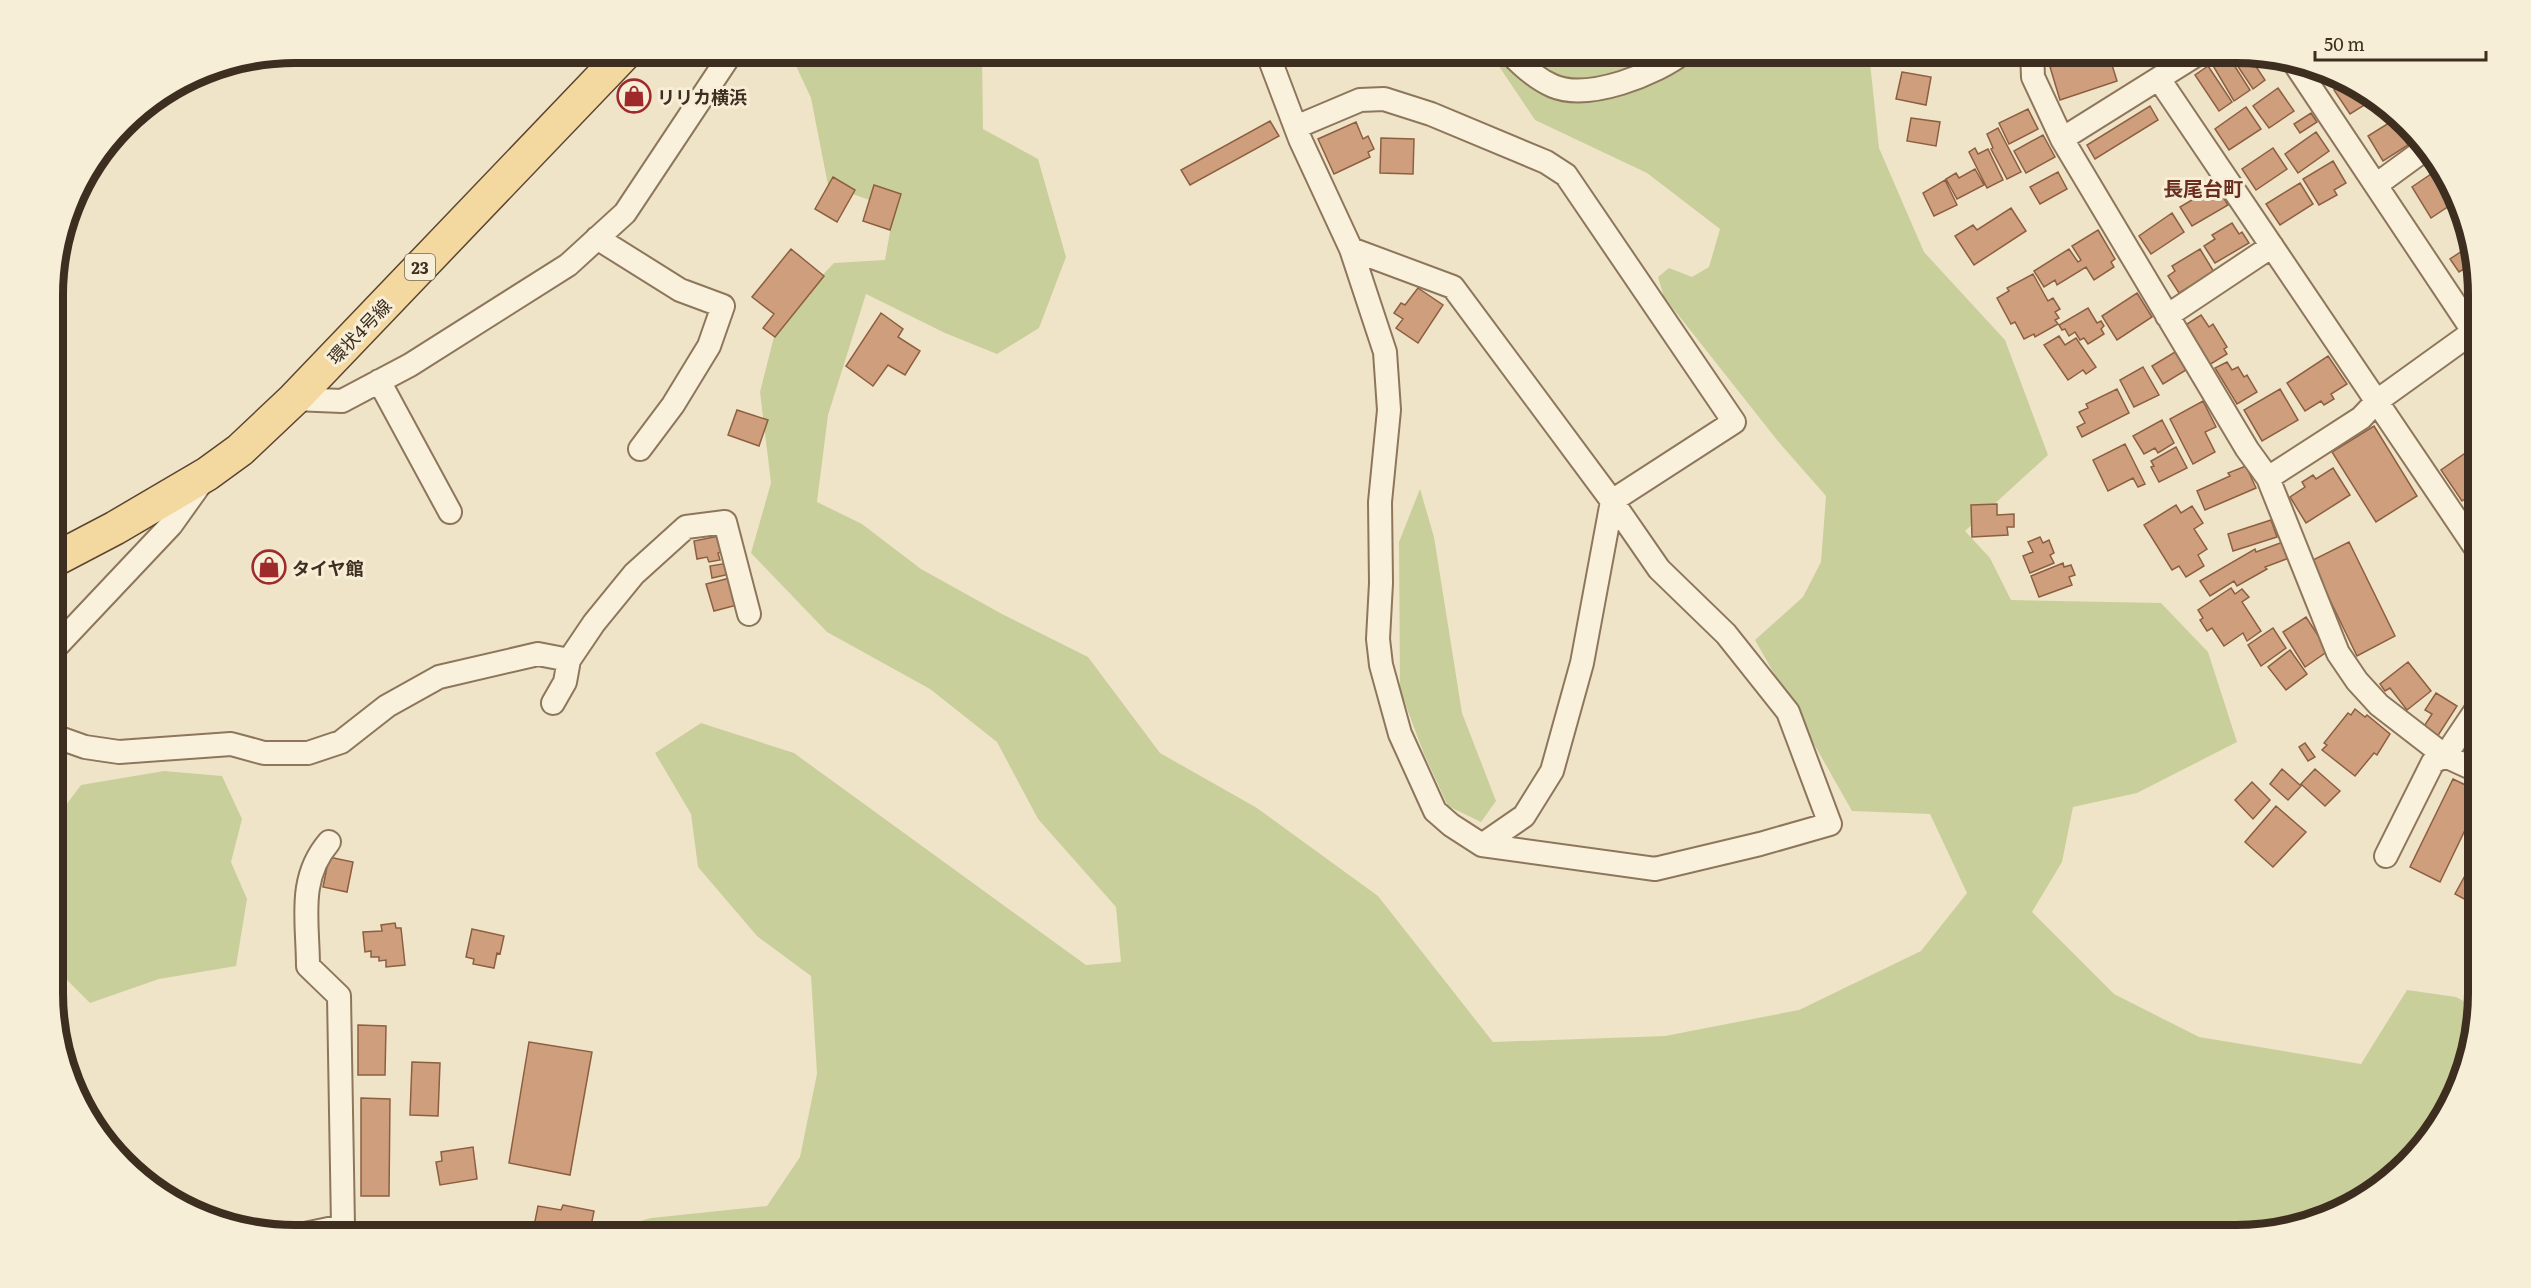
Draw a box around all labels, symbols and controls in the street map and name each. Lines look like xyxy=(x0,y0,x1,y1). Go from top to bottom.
scale bar xyxy=(2315,24,2486,62)
text: 50 m xyxy=(2324,30,2365,57)
shop icon: リリカ横浜 xyxy=(616,78,652,114)
place label: リリカ横浜 xyxy=(657,83,747,110)
district label: 長尾台町 xyxy=(2163,172,2243,202)
road number: 23 xyxy=(405,254,435,280)
street label: 環状4号線 xyxy=(321,292,397,370)
shop icon: タイヤ館 xyxy=(251,549,287,585)
place label: タイヤ館 xyxy=(292,554,363,581)

